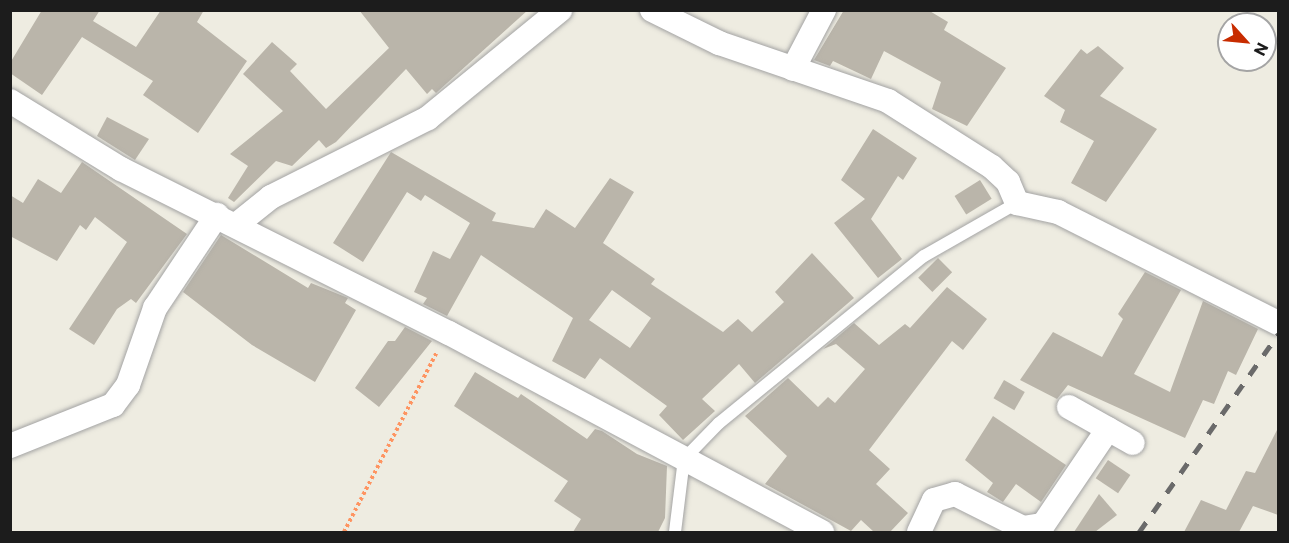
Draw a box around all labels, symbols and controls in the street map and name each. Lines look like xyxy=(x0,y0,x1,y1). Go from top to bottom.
north arrow xyxy=(1217,12,1277,72)
text: N xyxy=(1251,40,1273,59)

